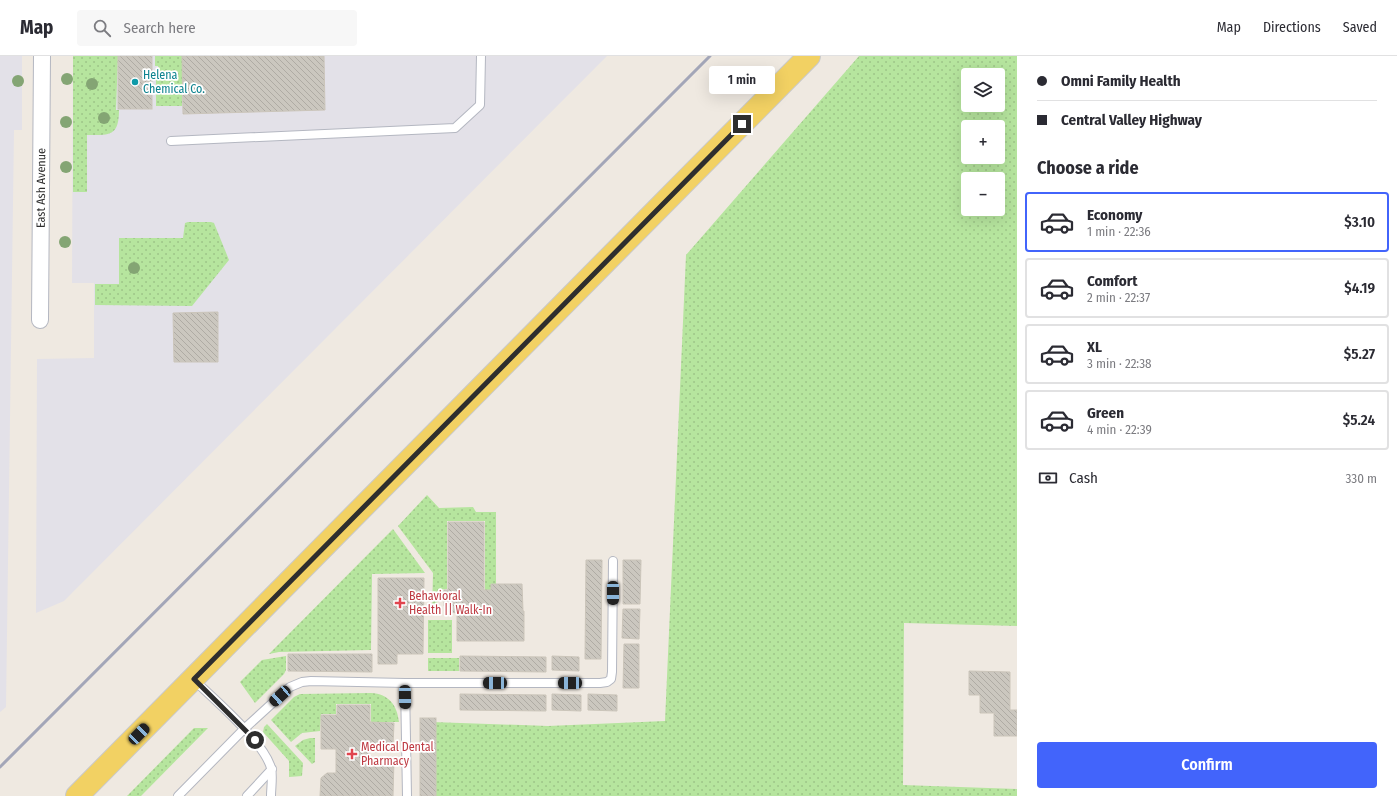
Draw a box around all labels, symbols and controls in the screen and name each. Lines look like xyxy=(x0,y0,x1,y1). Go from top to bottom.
search box xyxy=(77,10,357,46)
text: Map xyxy=(20,16,53,39)
icon: search xyxy=(91,17,113,39)
text: Search here xyxy=(123,19,196,37)
text: Map xyxy=(1217,19,1241,36)
text: Directions xyxy=(1263,19,1321,36)
text: Saved xyxy=(1343,19,1377,36)
callout: 1 min xyxy=(709,66,775,94)
place label: Helena Chemical Co. xyxy=(143,68,205,96)
map controls xyxy=(961,68,1005,216)
button: layers xyxy=(961,68,1005,112)
text: 1 min xyxy=(728,72,756,87)
text: Omni Family Health xyxy=(1061,72,1181,90)
marker: Helena Chemical Co. xyxy=(130,77,140,87)
text: Central Valley Highway xyxy=(1061,111,1202,129)
route end xyxy=(733,115,751,133)
button: + xyxy=(961,120,1005,164)
street label: East Ash Avenue xyxy=(34,148,48,228)
text: Choose a ride xyxy=(1037,157,1139,179)
button: − xyxy=(961,172,1005,216)
icon: car xyxy=(1039,204,1075,240)
text: Economy xyxy=(1087,206,1142,224)
text: $3.10 xyxy=(1344,213,1375,231)
text: 1 min · 22:36 xyxy=(1087,224,1151,239)
icon: car xyxy=(1039,270,1075,306)
text: Comfort xyxy=(1087,272,1138,290)
text: $4.19 xyxy=(1344,279,1375,297)
text: 2 min · 22:37 xyxy=(1087,290,1150,305)
icon: car xyxy=(1039,336,1075,372)
text: XL xyxy=(1087,338,1102,356)
text: $5.27 xyxy=(1344,345,1375,363)
text: 3 min · 22:38 xyxy=(1087,356,1152,371)
icon: car xyxy=(1039,402,1075,438)
text: Green xyxy=(1087,404,1124,422)
text: $5.24 xyxy=(1343,411,1375,429)
text: 4 min · 22:39 xyxy=(1087,422,1152,437)
icon: cash xyxy=(1037,467,1059,489)
text: Cash xyxy=(1069,469,1098,487)
text: 330 m xyxy=(1345,471,1377,486)
car xyxy=(607,581,619,605)
place label: Behavioral Health || Walk-In xyxy=(409,589,492,617)
marker: Behavioral Health || Walk-In xyxy=(394,597,406,609)
car xyxy=(483,677,507,689)
car xyxy=(558,677,582,689)
car xyxy=(267,684,293,708)
car xyxy=(399,685,411,709)
car xyxy=(126,721,152,747)
route start xyxy=(246,731,264,749)
place label: Medical Dental Pharmacy xyxy=(361,740,434,768)
button: Confirm xyxy=(1037,742,1377,788)
marker: Medical Dental Pharmacy xyxy=(346,748,358,760)

